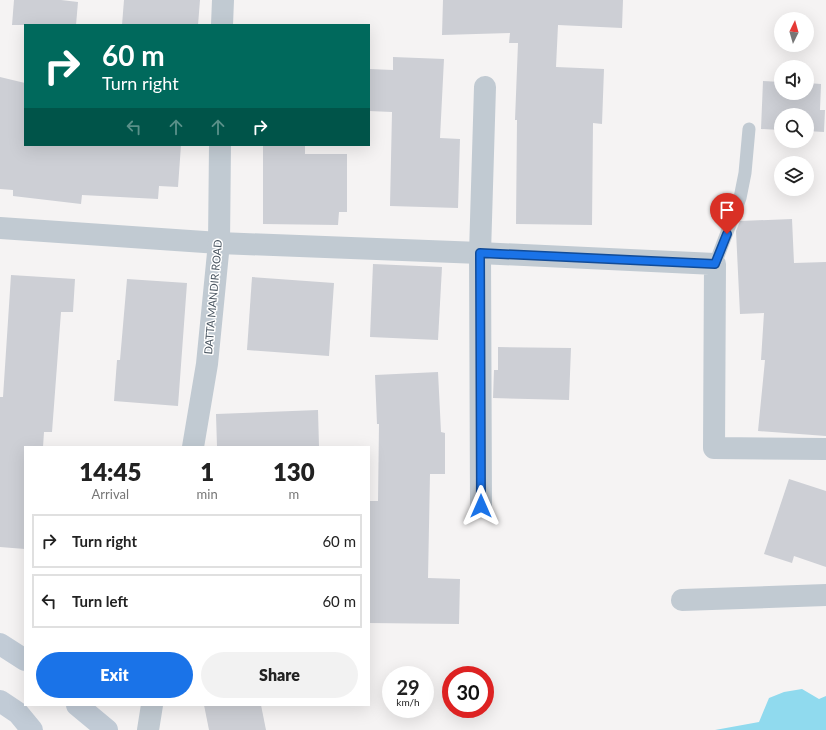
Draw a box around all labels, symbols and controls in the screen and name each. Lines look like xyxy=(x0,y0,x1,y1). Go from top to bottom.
north arrow xyxy=(774,12,814,52)
map controls xyxy=(774,12,814,196)
text: 60 m xyxy=(102,38,165,72)
icon: right xyxy=(36,40,88,92)
button: sound xyxy=(774,60,814,100)
text: Turn right xyxy=(102,72,179,94)
button: search xyxy=(774,108,814,148)
icon: left xyxy=(123,116,145,138)
icon: ahead xyxy=(165,116,187,138)
icon: ahead xyxy=(207,116,229,138)
icon: right xyxy=(249,116,271,138)
button: layers xyxy=(774,156,814,196)
pin xyxy=(710,193,744,234)
icon: arrive xyxy=(716,199,738,221)
street label: DATTA MANDIR ROAD xyxy=(201,239,224,355)
text: 14:45 xyxy=(79,457,141,486)
text: 1 xyxy=(200,457,214,486)
text: 130 xyxy=(273,457,315,486)
position arrow xyxy=(460,485,502,527)
text: Arrival xyxy=(92,486,129,502)
text: min xyxy=(197,486,218,502)
text: m xyxy=(288,486,299,502)
icon: right xyxy=(38,530,60,552)
text: Turn right xyxy=(72,532,137,550)
text: 60 m xyxy=(322,532,356,550)
icon: left xyxy=(38,590,60,612)
text: Turn left xyxy=(72,592,128,610)
text: 60 m xyxy=(322,592,356,610)
button: Exit xyxy=(36,652,193,698)
button: Share xyxy=(201,652,358,698)
speed limit sign: 30 xyxy=(442,666,494,718)
text: 29 xyxy=(396,675,420,699)
text: km/h xyxy=(396,696,420,708)

